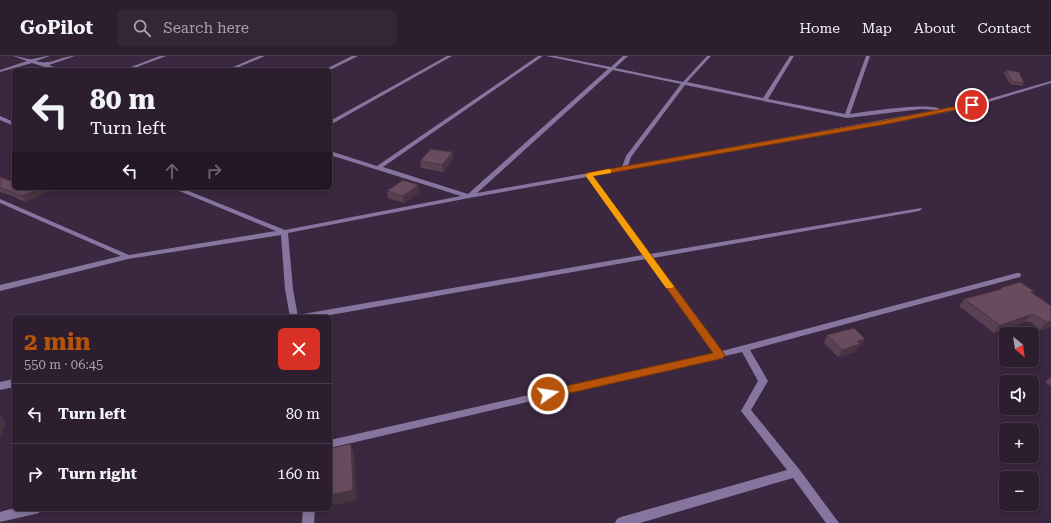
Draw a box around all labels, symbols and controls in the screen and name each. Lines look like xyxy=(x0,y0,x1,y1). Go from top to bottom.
search box xyxy=(117,10,397,46)
text: GoPilot xyxy=(20,16,93,39)
icon: search xyxy=(131,17,153,39)
text: Search here xyxy=(163,19,249,37)
text: Home xyxy=(799,20,840,36)
text: Map xyxy=(862,20,892,36)
text: About xyxy=(914,20,956,36)
text: Contact xyxy=(978,20,1031,36)
text: 80 m xyxy=(90,83,155,116)
icon: left xyxy=(24,84,76,136)
pin xyxy=(955,88,989,122)
icon: arrive xyxy=(961,94,983,116)
text: Turn left xyxy=(90,117,166,138)
icon: left xyxy=(119,160,141,182)
icon: ahead xyxy=(161,160,183,182)
icon: right xyxy=(203,160,225,182)
north arrow xyxy=(999,327,1039,367)
map controls xyxy=(999,327,1039,511)
text: 2 min xyxy=(24,328,91,356)
button: close xyxy=(278,328,320,370)
text: 550 m · 06:45 xyxy=(24,357,103,372)
position arrow xyxy=(527,373,569,415)
button: sound xyxy=(999,375,1039,415)
icon: left xyxy=(24,403,46,425)
text: Turn left xyxy=(58,405,126,423)
text: 80 m xyxy=(286,405,320,423)
button: + xyxy=(999,423,1039,463)
icon: right xyxy=(24,463,46,485)
text: Turn right xyxy=(58,465,137,483)
text: 160 m xyxy=(277,465,320,483)
button: − xyxy=(999,471,1039,511)

